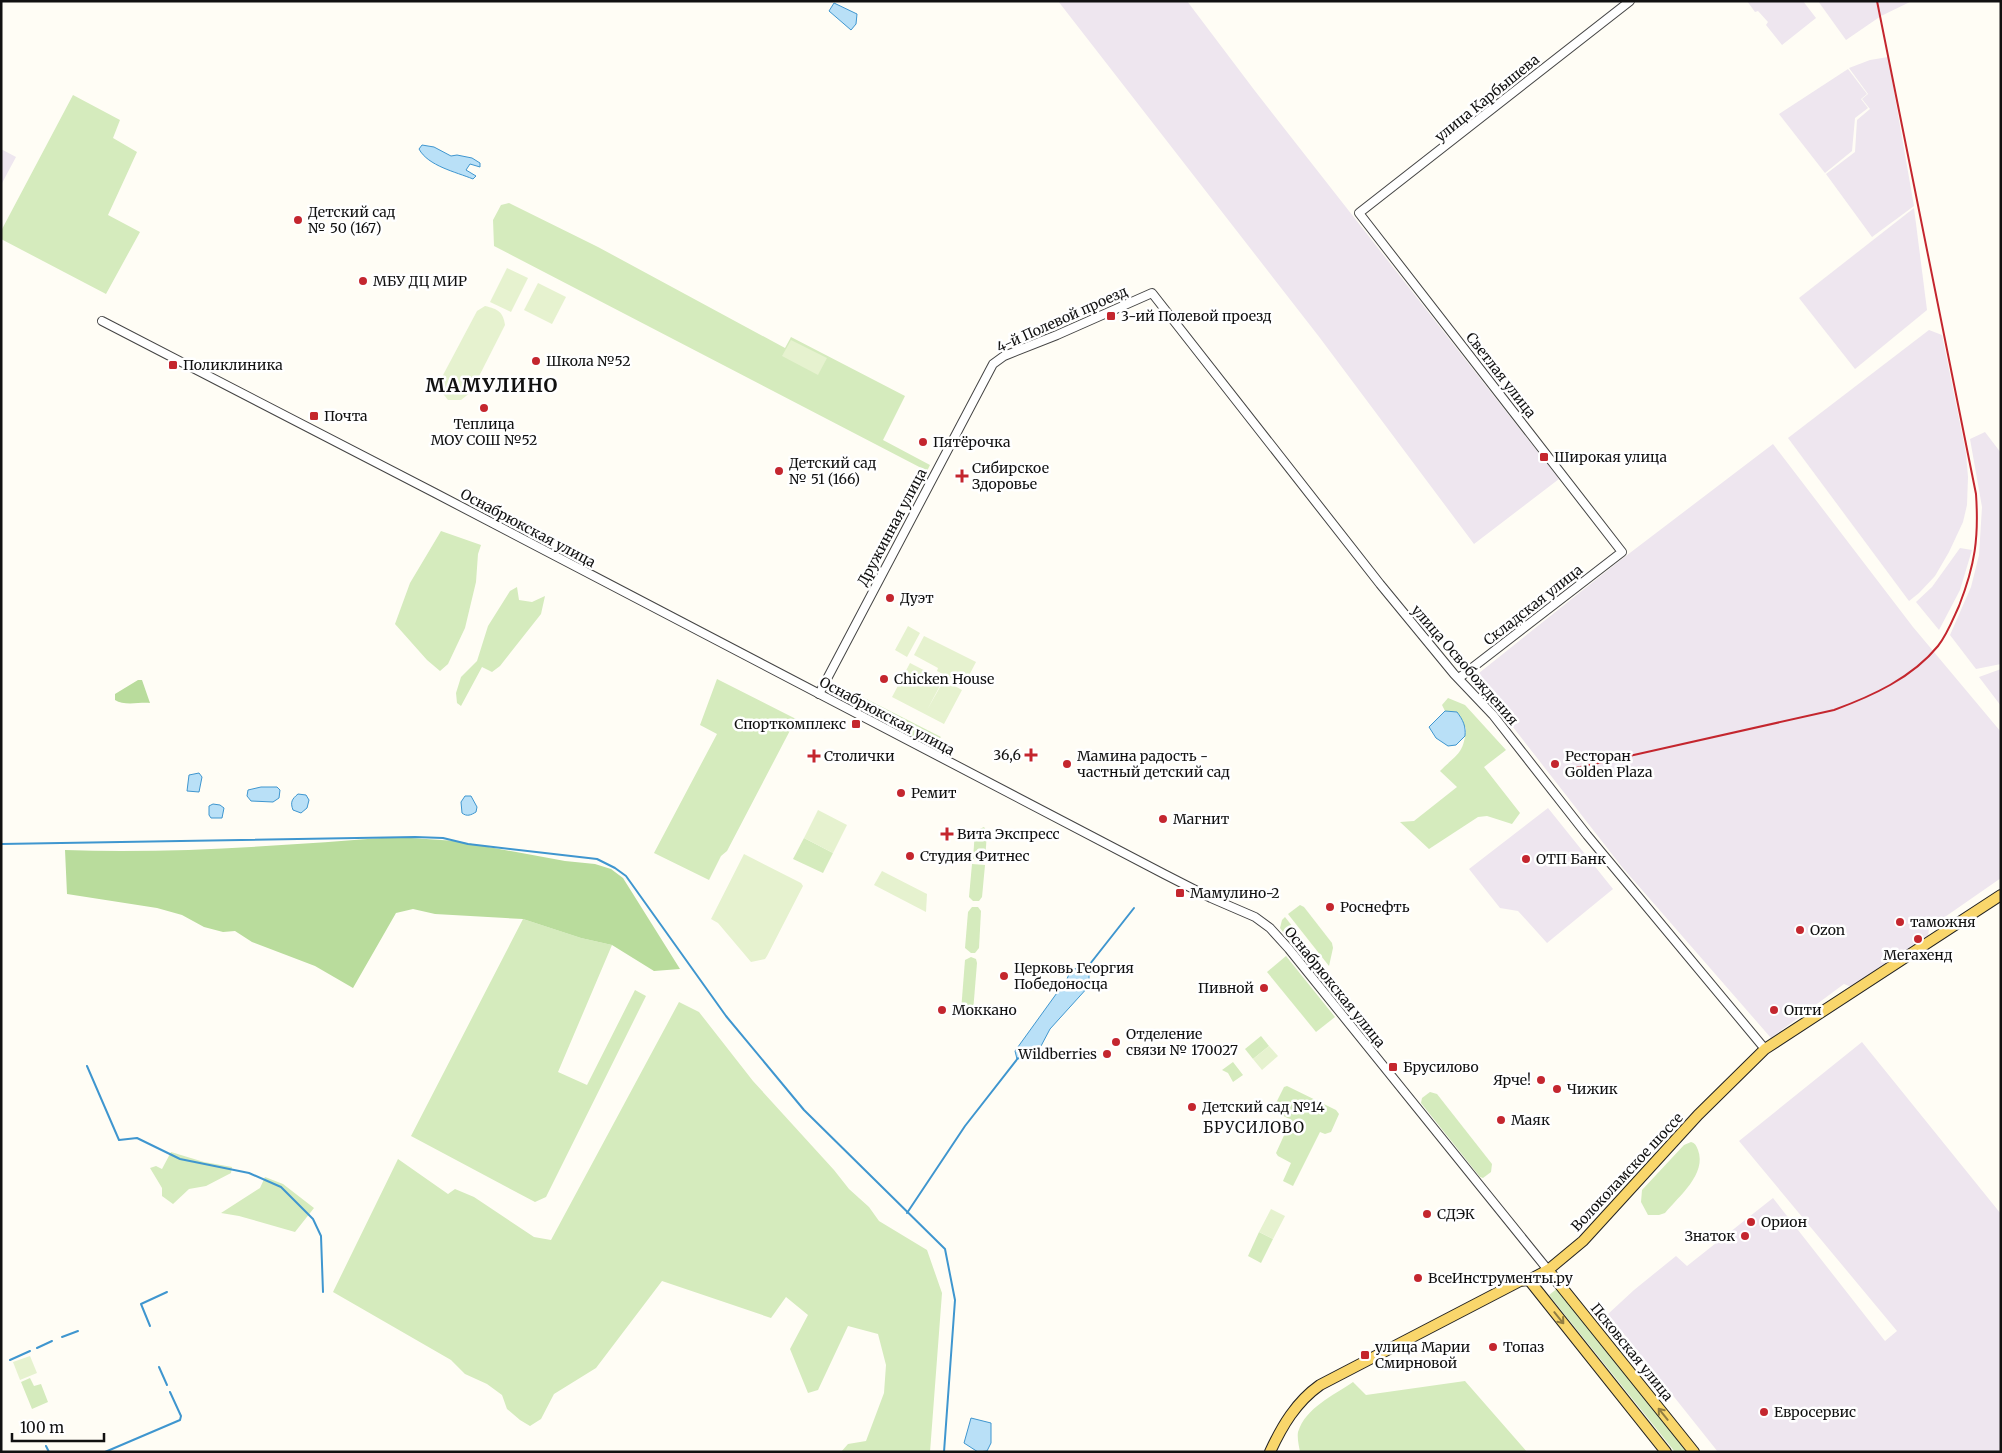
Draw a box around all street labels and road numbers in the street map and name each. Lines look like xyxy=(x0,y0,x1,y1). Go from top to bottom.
street label: улица Карбышева xyxy=(1431,50,1543,146)
street label: 4-й Полевой проезд xyxy=(994,282,1131,356)
street label: Светлая улица xyxy=(1462,329,1540,422)
street label: Дружинная улица xyxy=(853,465,931,589)
street label: Оснабрюкская улица xyxy=(457,485,599,572)
street label: Складская улица xyxy=(1480,560,1587,649)
street label: улица Освобождения xyxy=(1408,601,1522,729)
street label: Оснабрюкская улица xyxy=(816,673,958,760)
street label: Оснабрюкская улица xyxy=(1281,923,1390,1052)
street label: Волоколамское шоссе xyxy=(1567,1109,1687,1235)
street label: Псковская улица xyxy=(1587,1299,1677,1405)

